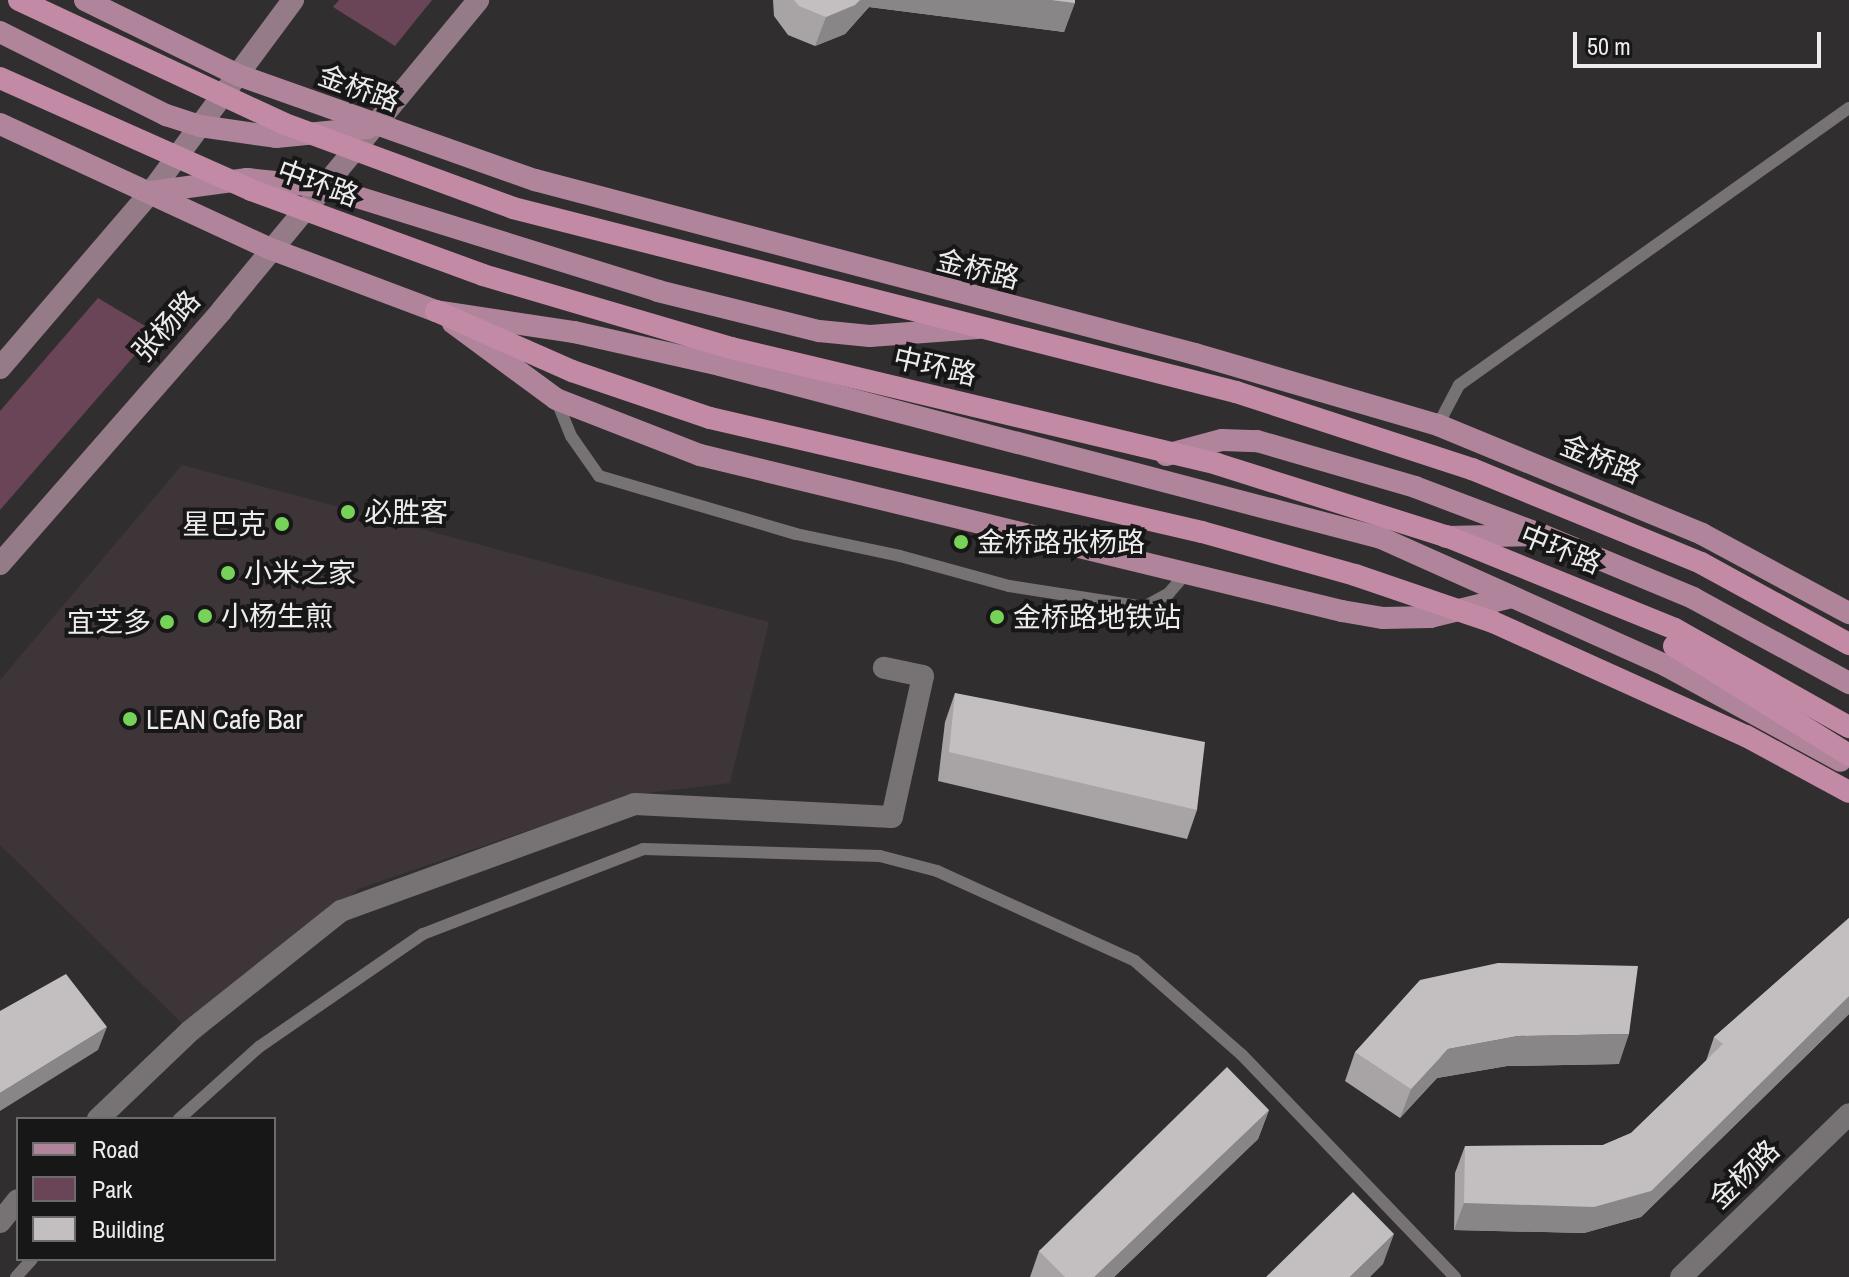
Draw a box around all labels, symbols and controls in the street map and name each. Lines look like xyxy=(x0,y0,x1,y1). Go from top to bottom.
scale bar xyxy=(1577,16,1825,66)
text: 50 m xyxy=(1587,30,1631,62)
street label: 金桥路 xyxy=(314,58,404,118)
street label: 中环路 xyxy=(273,153,363,213)
street label: 金桥路 xyxy=(933,243,1023,295)
street label: 张杨路 xyxy=(125,284,207,368)
street label: 中环路 xyxy=(890,340,980,392)
street label: 金桥路 xyxy=(1556,428,1646,490)
place label: 必胜客 xyxy=(364,495,448,529)
marker: 必胜客 xyxy=(339,503,357,521)
place label: 星巴克 xyxy=(182,507,266,541)
marker: 星巴克 xyxy=(273,515,291,533)
street label: 中环路 xyxy=(1516,518,1606,580)
place label: 金桥路张杨路 xyxy=(977,525,1145,559)
marker: 金桥路张杨路 xyxy=(952,533,970,551)
place label: 小米之家 xyxy=(244,556,356,590)
marker: 小米之家 xyxy=(219,564,237,582)
place label: 小杨生煎 xyxy=(221,599,333,633)
place label: 金桥路地铁站 xyxy=(1013,600,1181,634)
place label: 宜芝多 xyxy=(67,605,151,639)
marker: 小杨生煎 xyxy=(196,607,214,625)
marker: 金桥路地铁站 xyxy=(988,608,1006,626)
marker: 宜芝多 xyxy=(158,613,176,631)
place label: LEAN Cafe Bar xyxy=(146,702,303,736)
marker: LEAN Cafe Bar xyxy=(121,710,139,728)
legend xyxy=(16,1117,276,1261)
text: Road xyxy=(92,1133,139,1165)
street label: 金杨路 xyxy=(1702,1133,1786,1215)
text: Park xyxy=(92,1173,132,1205)
text: Building xyxy=(92,1213,164,1245)

